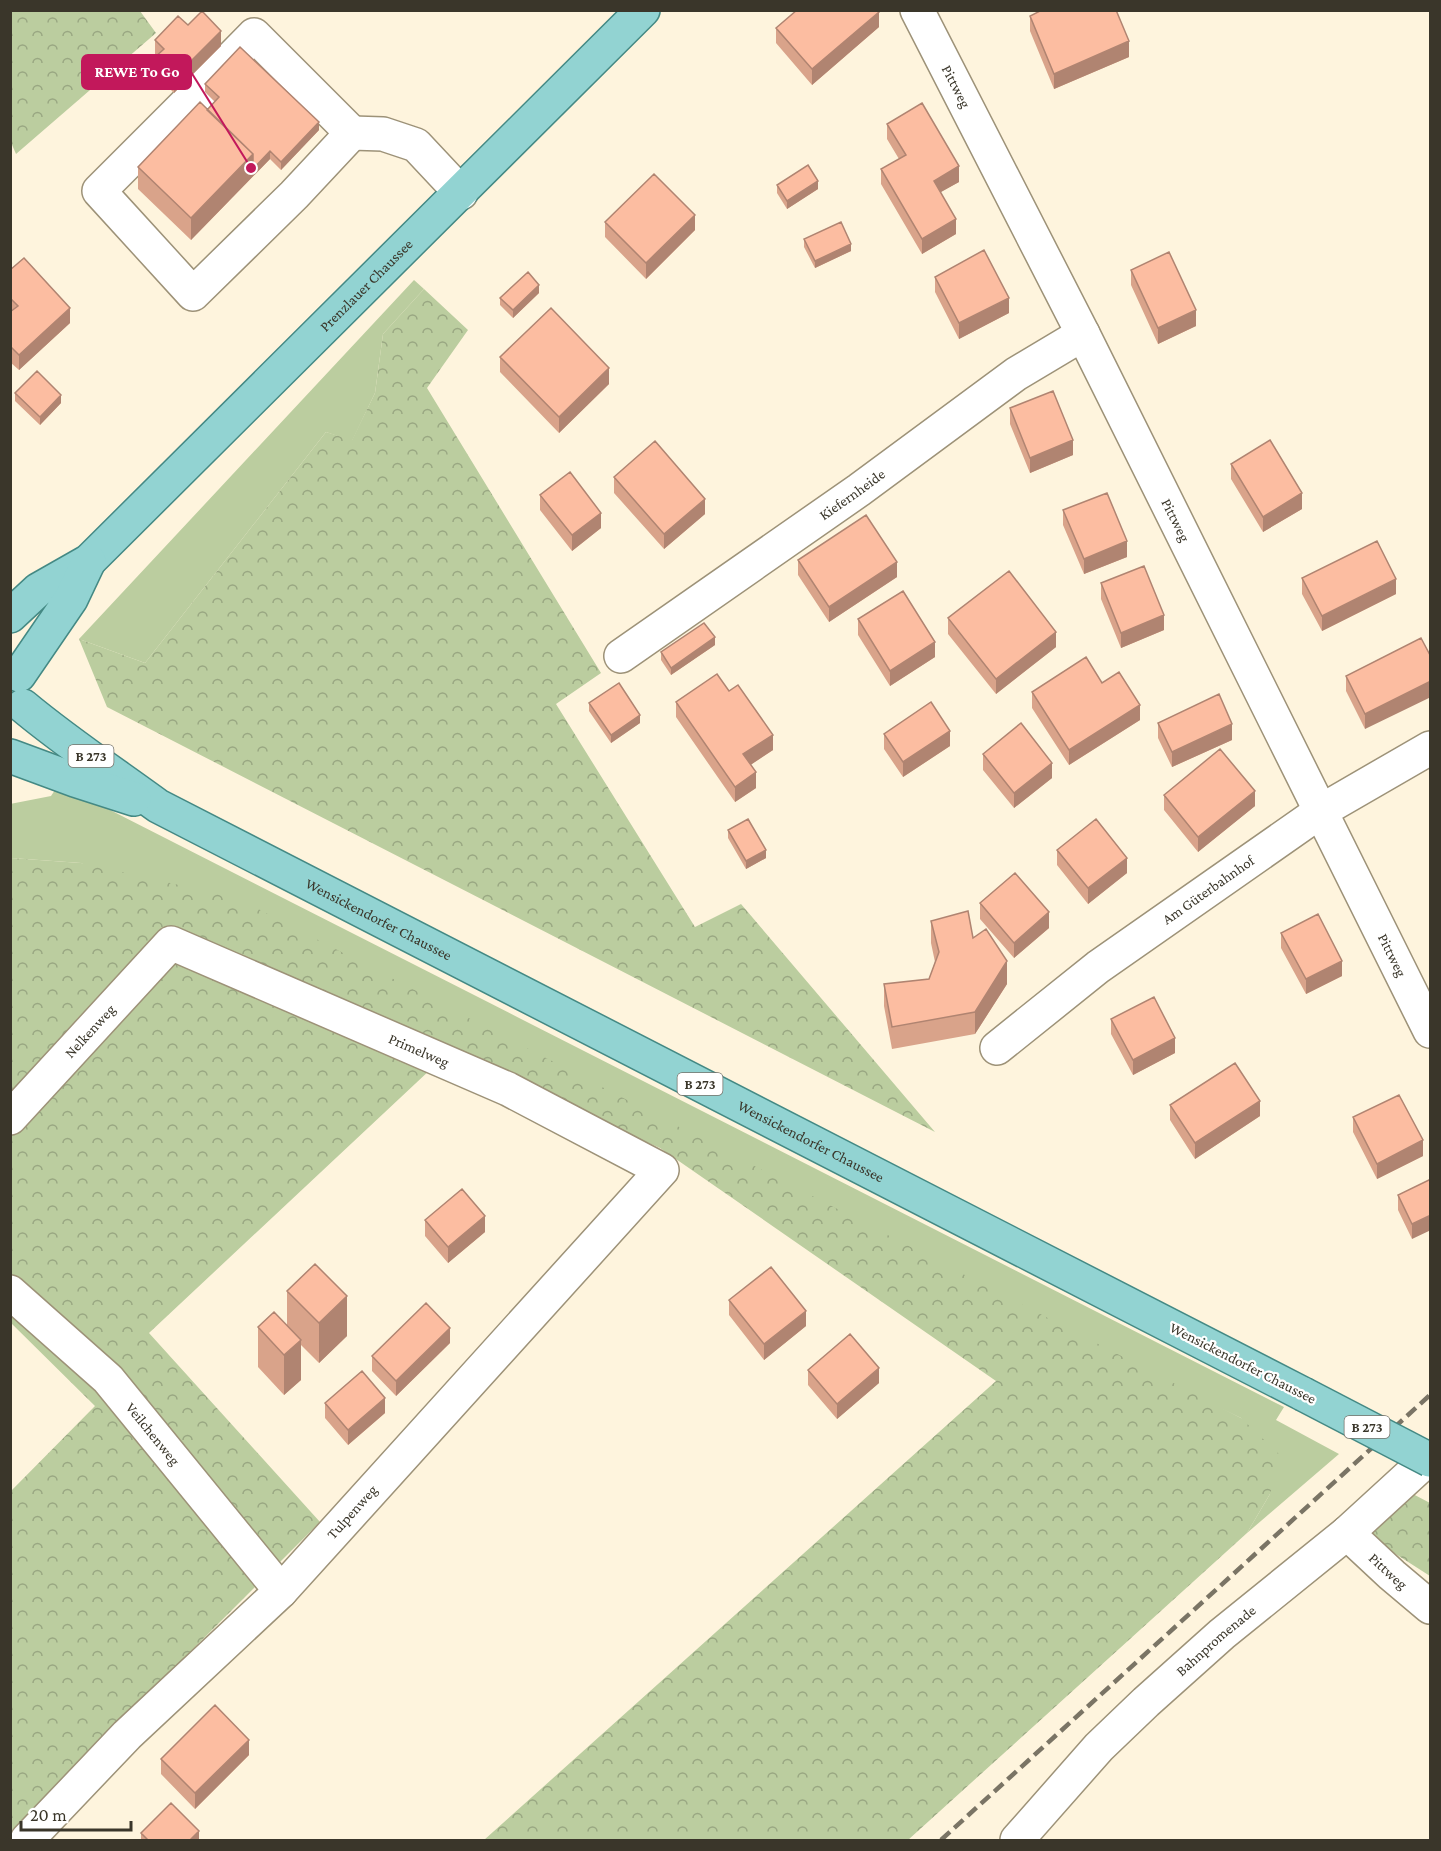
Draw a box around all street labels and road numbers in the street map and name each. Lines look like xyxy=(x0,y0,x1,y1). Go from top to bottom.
street label: Pittweg xyxy=(939,62,974,111)
street label: Prenzlauer Chaussee xyxy=(317,236,416,335)
street label: Kiefernheide xyxy=(816,465,888,523)
street label: Pittweg xyxy=(1158,496,1193,545)
road number: B 273 xyxy=(68,745,113,767)
street label: Am Güterbahnhof xyxy=(1159,851,1258,928)
street label: Wensickendorfer Chaussee xyxy=(303,875,455,964)
street label: Pittweg xyxy=(1375,931,1410,980)
street label: Nelkenweg xyxy=(61,1001,119,1061)
street label: Primelweg xyxy=(386,1030,452,1071)
road number: B 273 xyxy=(678,1073,722,1095)
street label: Wensickendorfer Chaussee xyxy=(735,1097,887,1186)
street label: Wensickendorfer Chaussee xyxy=(1167,1319,1319,1407)
street label: Veilchenweg xyxy=(123,1399,183,1469)
road number: B 273 xyxy=(1344,1416,1390,1438)
street label: Tulpenweg xyxy=(324,1482,381,1543)
street label: Pittweg xyxy=(1366,1550,1411,1593)
street label: Bahnpromenade xyxy=(1173,1602,1259,1679)

